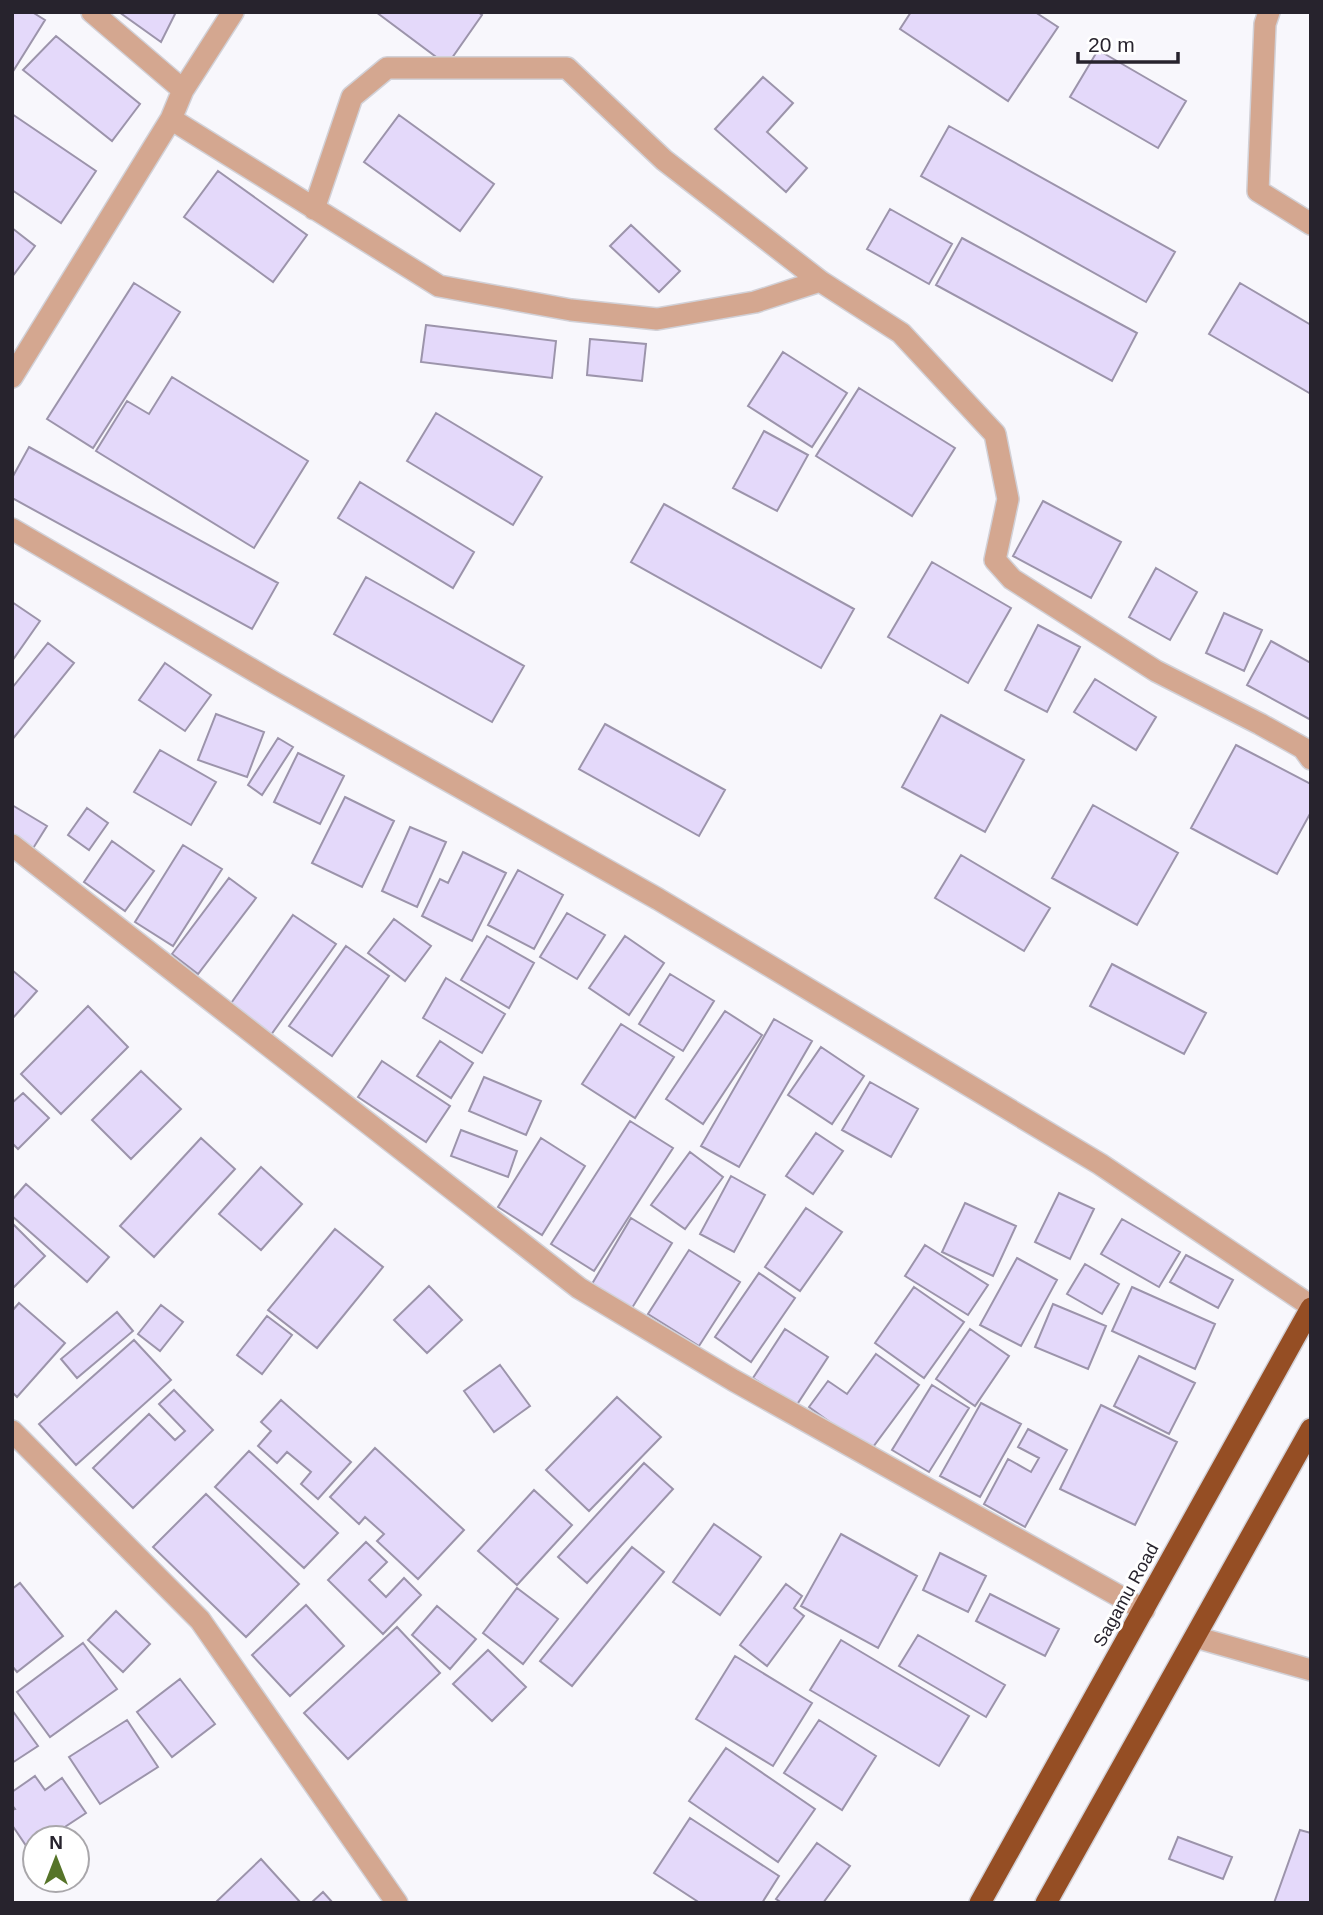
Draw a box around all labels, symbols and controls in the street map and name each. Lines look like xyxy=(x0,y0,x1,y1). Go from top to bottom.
scale bar xyxy=(1078,21,1178,65)
text: 20 m xyxy=(1088,33,1135,56)
street label: Sagamu Road xyxy=(1089,1540,1163,1650)
north arrow xyxy=(21,1824,91,1894)
text: N xyxy=(49,1832,63,1853)

